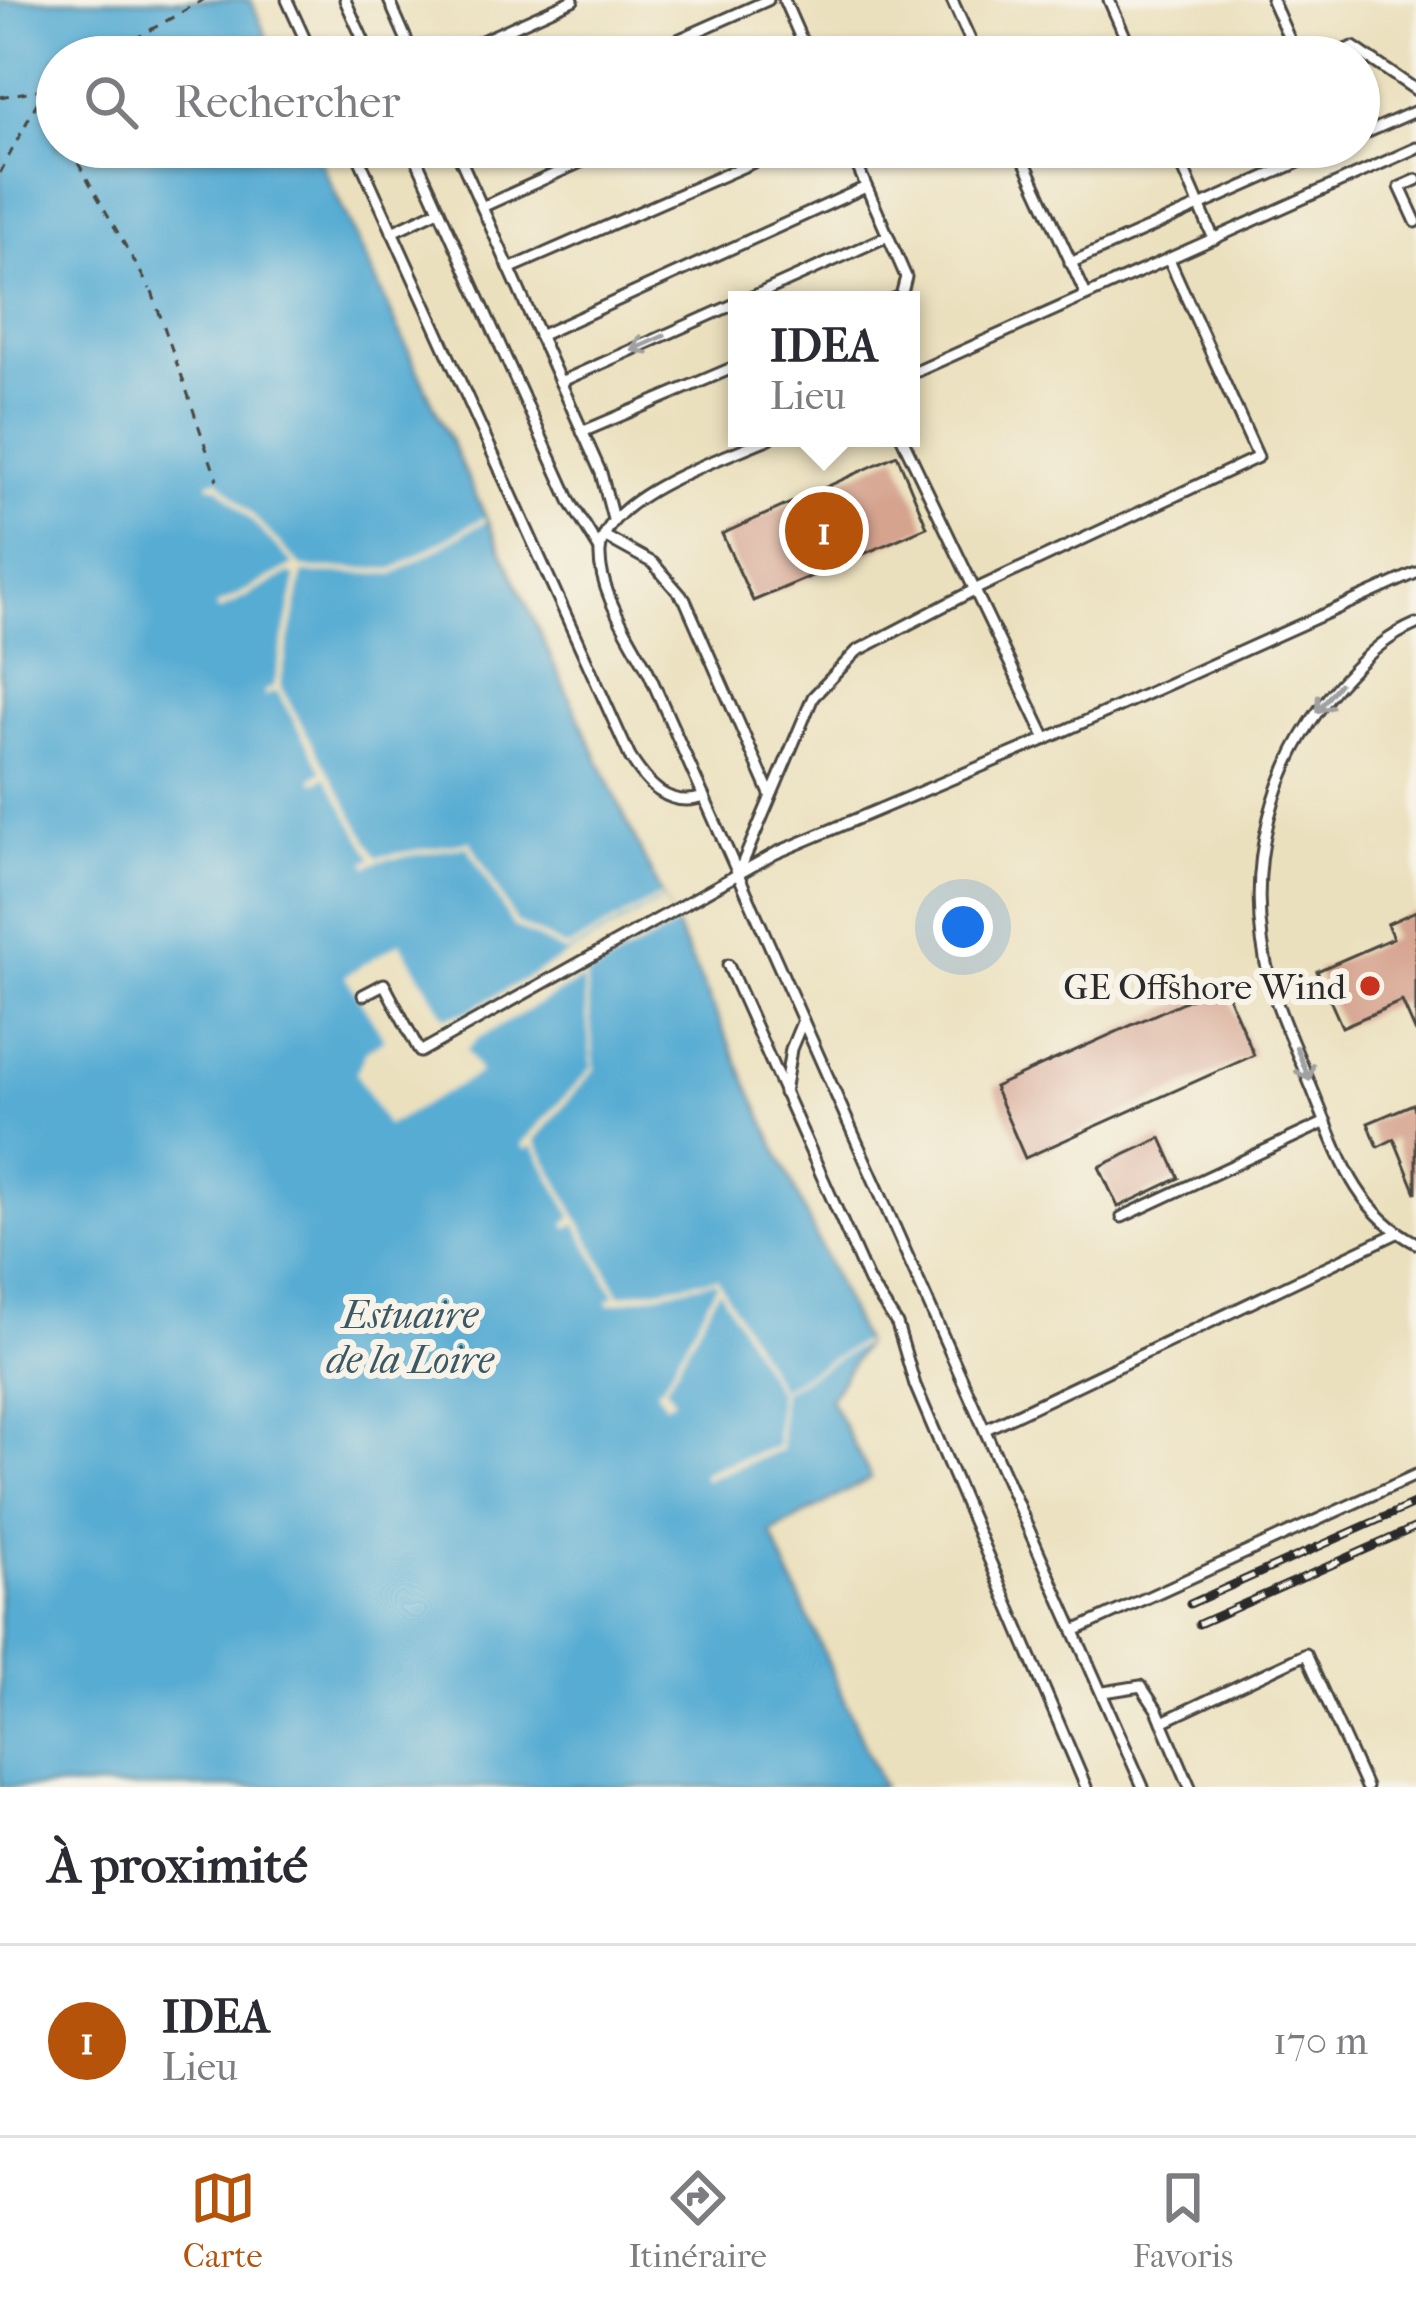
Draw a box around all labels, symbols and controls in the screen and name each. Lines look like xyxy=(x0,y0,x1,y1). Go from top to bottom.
search box xyxy=(36,36,1380,168)
icon: search xyxy=(78,69,144,135)
text: Rechercher xyxy=(174,76,400,129)
popup xyxy=(728,291,920,447)
text: IDEA xyxy=(770,320,878,373)
one-way arrow xyxy=(631,333,667,355)
text: Lieu xyxy=(770,373,846,419)
pin: 1 xyxy=(785,486,863,576)
one-way arrow xyxy=(1315,682,1343,713)
your location xyxy=(933,897,993,957)
place label: GE Offshore Wind xyxy=(1063,966,1346,1008)
marker: GE Offshore Wind xyxy=(1357,973,1383,999)
one-way arrow xyxy=(1293,1045,1315,1082)
water label: Estuaire de la Loire xyxy=(326,1292,495,1383)
text: À proximité xyxy=(48,1835,308,1895)
text: IDEA xyxy=(162,1991,270,2044)
text: 1 xyxy=(80,2018,94,2064)
text: 170 m xyxy=(1273,2018,1368,2064)
text: Lieu xyxy=(162,2044,238,2090)
tab: Carte xyxy=(183,2165,263,2276)
tab: Itinéraire xyxy=(628,2165,767,2276)
tab: Favoris xyxy=(1133,2165,1233,2276)

